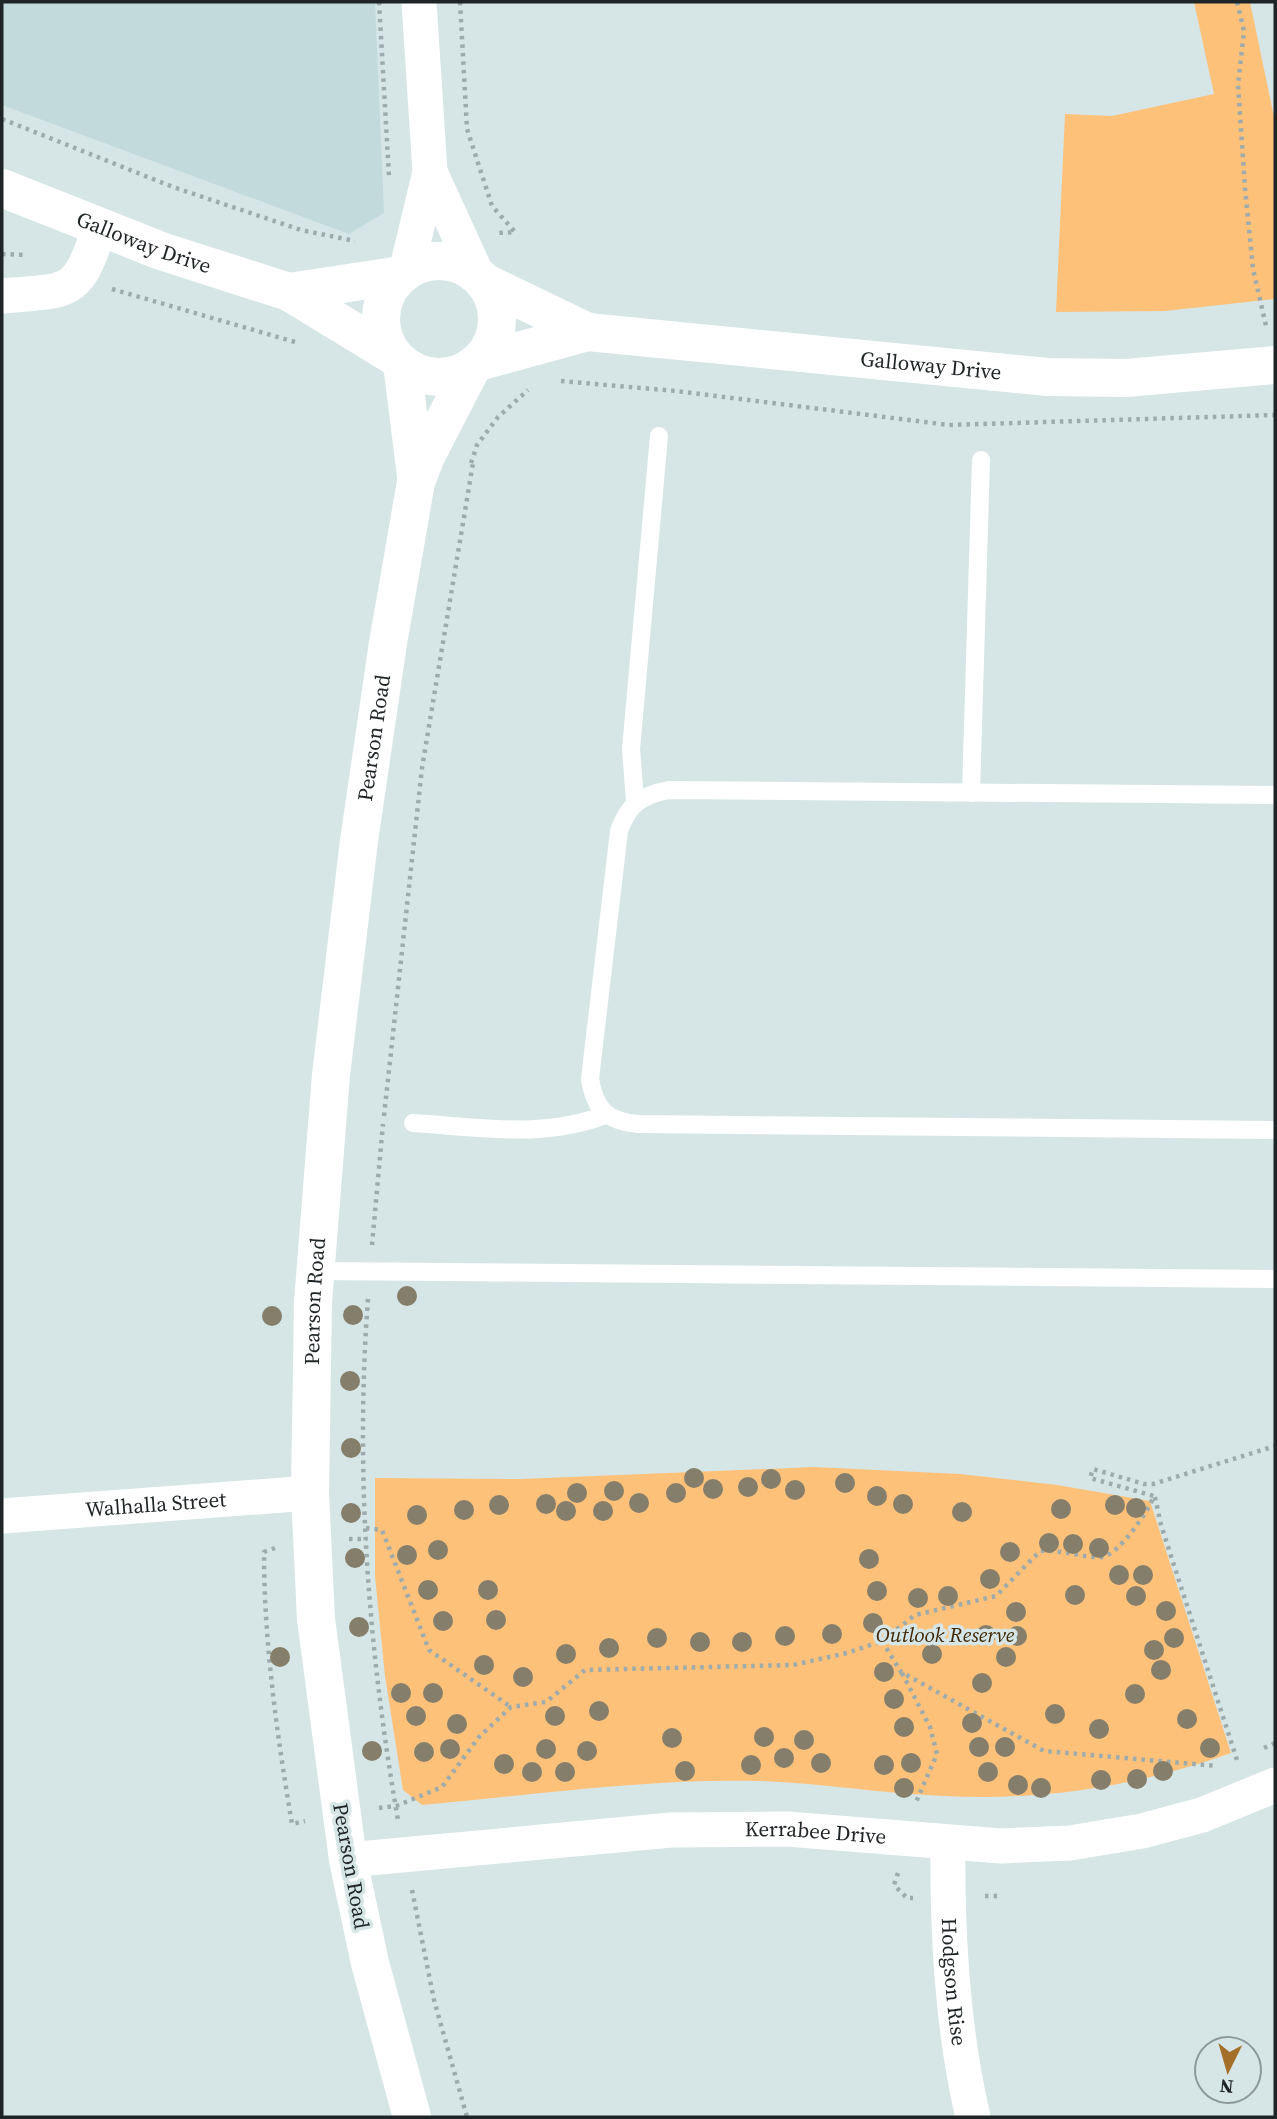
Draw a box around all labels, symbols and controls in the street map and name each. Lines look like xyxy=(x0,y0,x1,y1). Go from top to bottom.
street label: Galloway Drive xyxy=(72,204,215,280)
street label: Galloway Drive xyxy=(859,344,1003,386)
street label: Pearson Road xyxy=(350,672,397,803)
street label: Pearson Road xyxy=(297,1236,332,1365)
street label: Walhalla Street xyxy=(84,1484,227,1524)
park label: Outlook Reserve xyxy=(876,1620,1015,1649)
street label: Pearson Road xyxy=(326,1801,377,1931)
street label: Kerrabee Drive xyxy=(745,1814,887,1851)
street label: Hodgson Rise xyxy=(935,1917,974,2048)
north arrow xyxy=(1193,2035,1263,2105)
text: N xyxy=(1218,2073,1235,2100)

